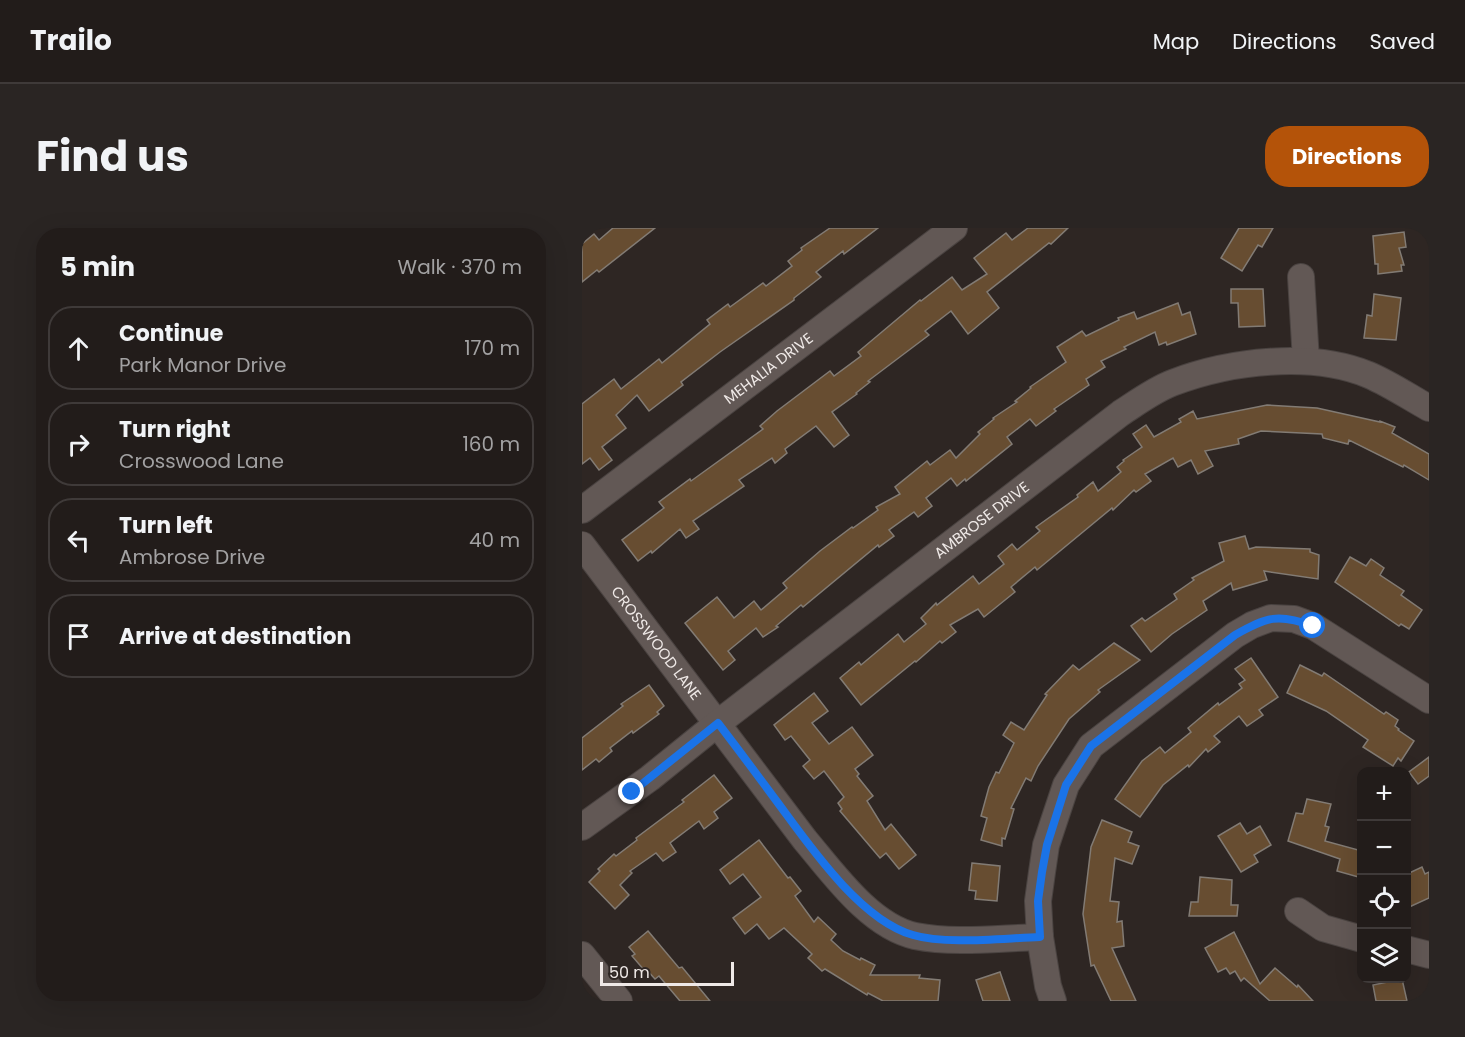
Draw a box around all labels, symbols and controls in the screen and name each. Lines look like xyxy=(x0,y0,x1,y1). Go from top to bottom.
text: Trailo xyxy=(30,21,112,60)
text: Map xyxy=(1153,27,1199,56)
text: Directions xyxy=(1232,27,1336,56)
text: Saved xyxy=(1369,27,1435,56)
button: Directions xyxy=(1265,126,1429,187)
text: Find us xyxy=(36,127,189,186)
text: 5 min xyxy=(60,249,135,285)
text: Walk · 370 m xyxy=(398,253,522,281)
text: Continue xyxy=(119,318,223,349)
street label: MEHALIA DRIVE xyxy=(719,328,817,409)
icon: ahead xyxy=(62,332,95,365)
text: 170 m xyxy=(464,334,520,362)
text: Park Manor Drive xyxy=(119,351,286,379)
text: Turn right xyxy=(119,414,230,445)
icon: right xyxy=(62,428,95,461)
text: 160 m xyxy=(462,430,520,458)
text: Crosswood Lane xyxy=(119,447,284,475)
street label: AMBROSE DRIVE xyxy=(929,476,1033,563)
text: Turn left xyxy=(119,510,213,541)
icon: left xyxy=(62,524,95,557)
text: 40 m xyxy=(469,526,520,554)
text: Ambrose Drive xyxy=(119,543,265,571)
street label: CROSSWOOD LANE xyxy=(607,581,707,704)
route start xyxy=(1299,612,1325,638)
icon: arrive xyxy=(62,620,95,653)
text: Arrive at destination xyxy=(119,621,351,652)
map controls xyxy=(1357,767,1411,983)
button: + xyxy=(1357,767,1411,821)
route end xyxy=(618,778,644,804)
button: − xyxy=(1357,821,1411,875)
button: locate xyxy=(1357,875,1411,929)
button: layers xyxy=(1357,929,1411,983)
scale bar xyxy=(600,959,734,986)
text: 50 m xyxy=(609,961,650,984)

